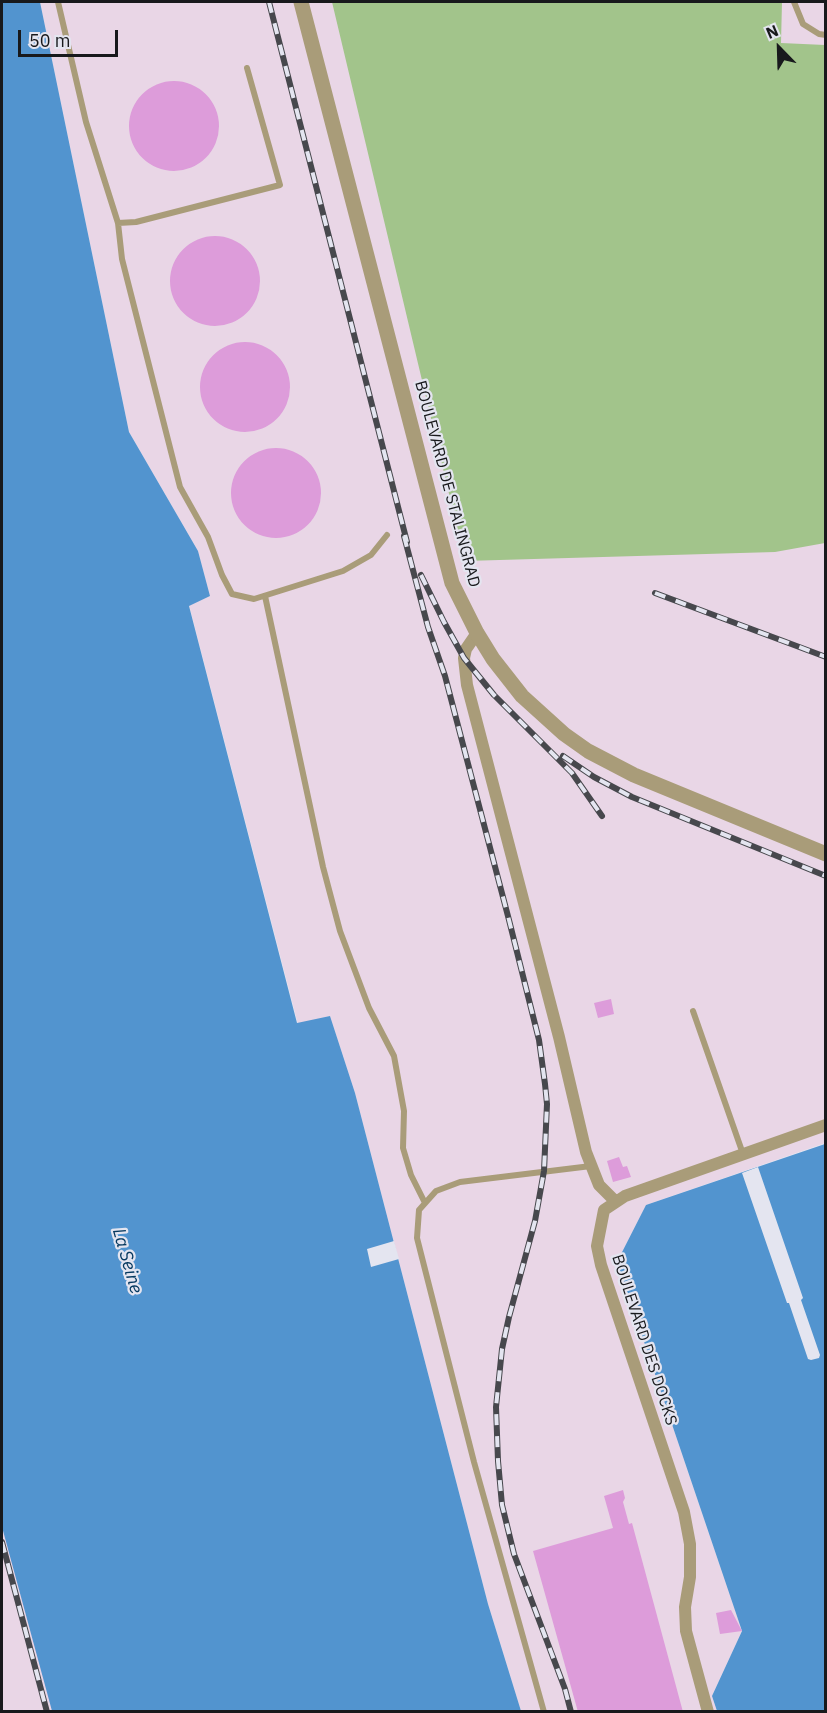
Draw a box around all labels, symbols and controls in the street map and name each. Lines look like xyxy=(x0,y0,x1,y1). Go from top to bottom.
scale bar xyxy=(21,18,122,56)
north arrow xyxy=(749,18,809,78)
text: N xyxy=(763,20,781,43)
text: 50 m xyxy=(29,29,71,52)
street label: BOULEVARD DE STALINGRAD xyxy=(410,379,484,589)
water label: La Seine xyxy=(107,1226,147,1296)
street label: BOULEVARD DES DOCKS xyxy=(607,1252,681,1428)

